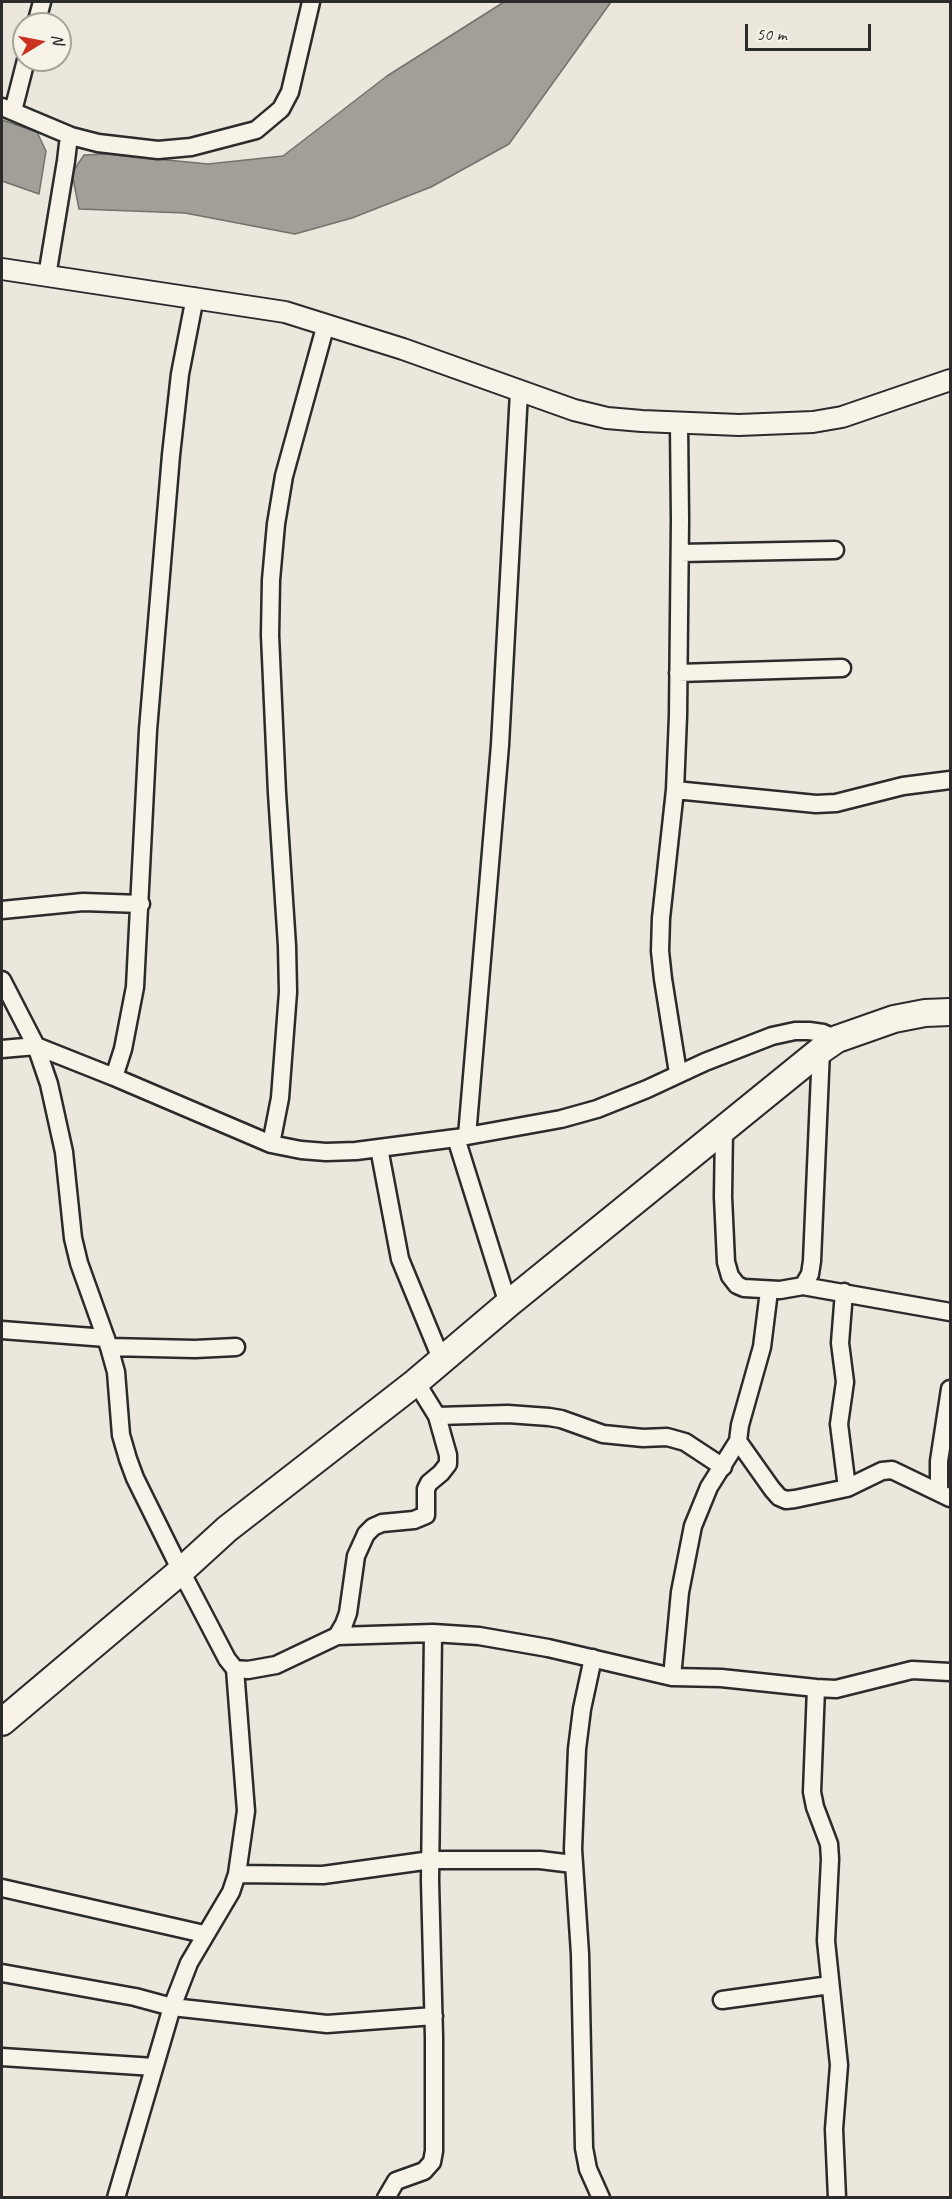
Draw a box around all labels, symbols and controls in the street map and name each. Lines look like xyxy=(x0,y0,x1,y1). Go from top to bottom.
north arrow xyxy=(12,12,72,72)
scale bar xyxy=(748,12,874,50)
text: 50 m xyxy=(756,23,787,45)
text: N xyxy=(47,33,68,46)

